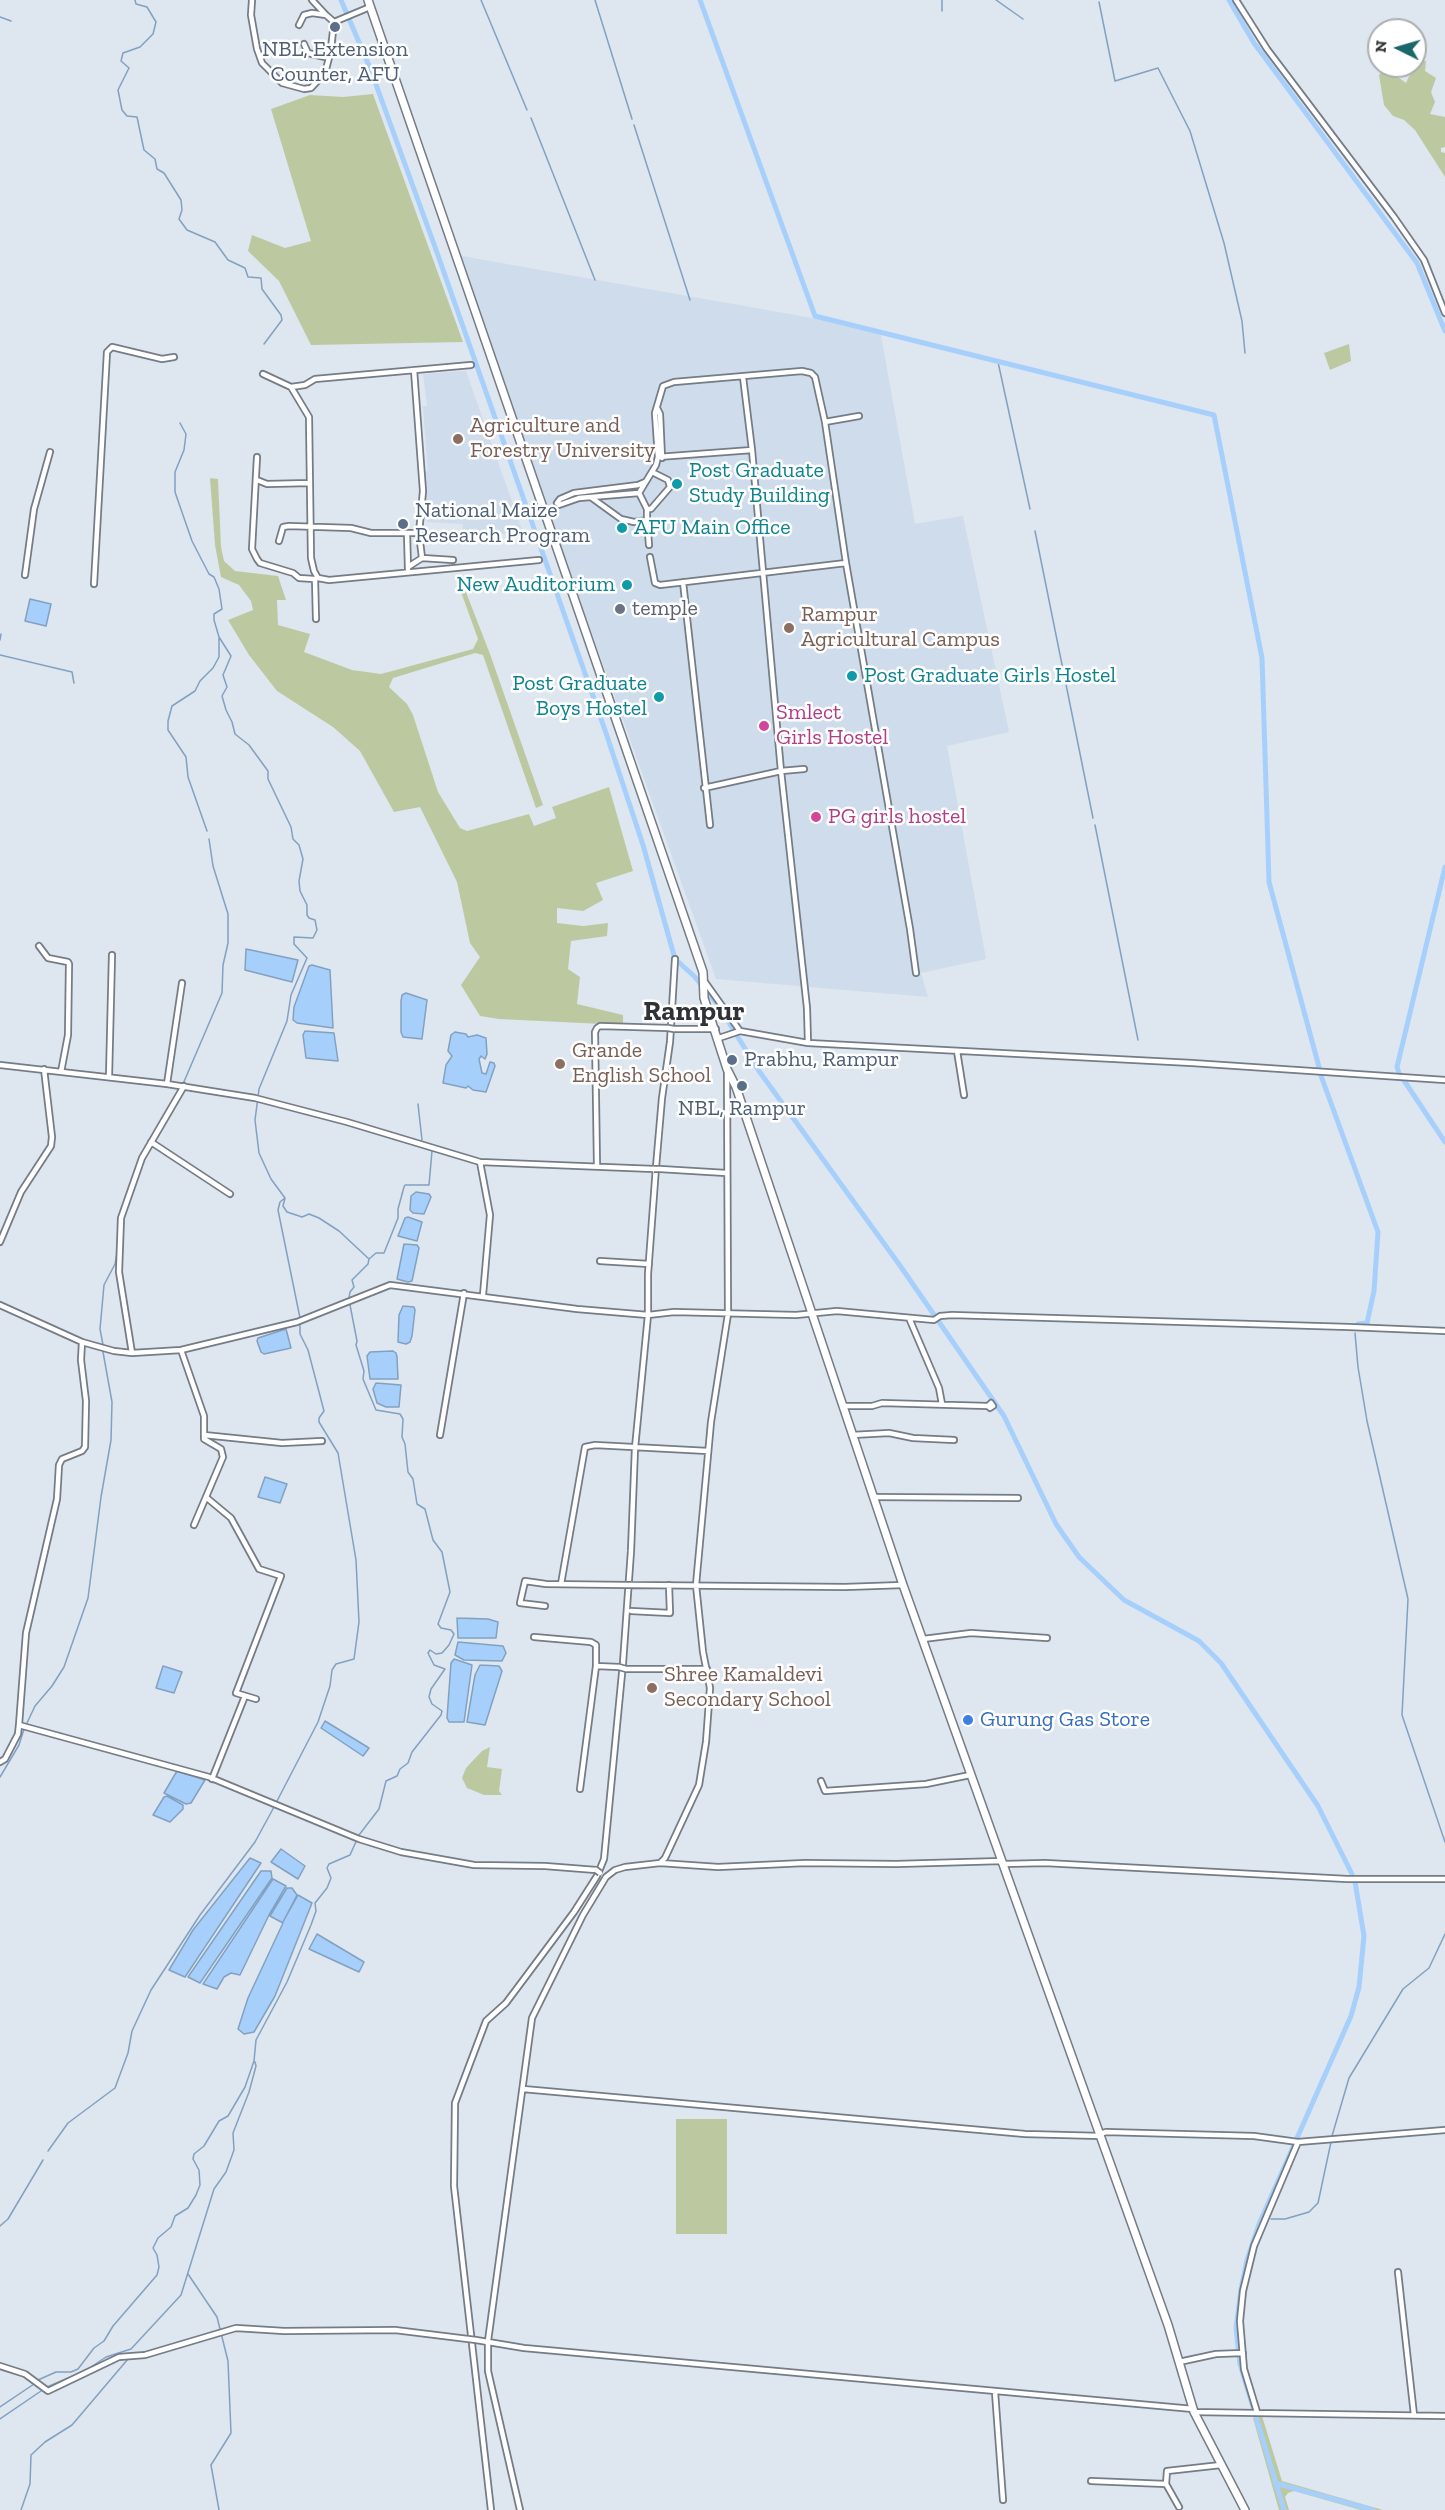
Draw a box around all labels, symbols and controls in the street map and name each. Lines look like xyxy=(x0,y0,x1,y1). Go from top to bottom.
north arrow xyxy=(1367,18,1427,78)
marker: NBL, Extension Counter, AFU xyxy=(328,20,342,34)
place label: NBL, Extension Counter, AFU xyxy=(262,37,408,88)
text: N xyxy=(1371,40,1391,53)
place label: Agriculture and Forestry University xyxy=(470,413,655,464)
marker: Agriculture and Forestry University xyxy=(451,432,465,446)
place label: Post Graduate Study Building xyxy=(689,458,830,510)
marker: Post Graduate Study Building xyxy=(670,477,684,491)
place label: National Maize Research Program xyxy=(415,498,590,550)
place label: AFU Main Office xyxy=(634,515,790,541)
marker: National Maize Research Program xyxy=(396,517,410,531)
marker: AFU Main Office xyxy=(615,521,629,535)
place label: New Auditorium xyxy=(457,572,615,598)
marker: New Auditorium xyxy=(620,578,634,592)
place label: temple xyxy=(632,596,698,622)
marker: temple xyxy=(613,602,627,616)
place label: Rampur Agricultural Campus xyxy=(801,602,1000,654)
marker: Rampur Agricultural Campus xyxy=(782,621,796,635)
place label: Post Graduate Girls Hostel xyxy=(864,663,1116,689)
marker: Post Graduate Girls Hostel xyxy=(845,669,859,683)
place label: Post Graduate Boys Hostel xyxy=(512,671,647,722)
marker: Post Graduate Boys Hostel xyxy=(652,690,666,704)
place label: Smlect Girls Hostel xyxy=(776,700,888,752)
marker: Smlect Girls Hostel xyxy=(757,719,771,733)
place label: PG girls hostel xyxy=(828,804,966,830)
marker: PG girls hostel xyxy=(809,810,823,824)
district label: Rampur xyxy=(643,995,745,1029)
place label: Grande English School xyxy=(572,1038,711,1090)
place label: Prabhu, Rampur xyxy=(744,1047,899,1073)
marker: Prabhu, Rampur xyxy=(725,1053,739,1067)
marker: Grande English School xyxy=(553,1057,567,1071)
marker: NBL, Rampur xyxy=(735,1079,749,1093)
place label: NBL, Rampur xyxy=(678,1096,806,1122)
place label: Shree Kamaldevi Secondary School xyxy=(664,1662,831,1714)
marker: Shree Kamaldevi Secondary School xyxy=(645,1681,659,1695)
place label: Gurung Gas Store xyxy=(980,1707,1150,1733)
marker: Gurung Gas Store xyxy=(961,1713,975,1727)

